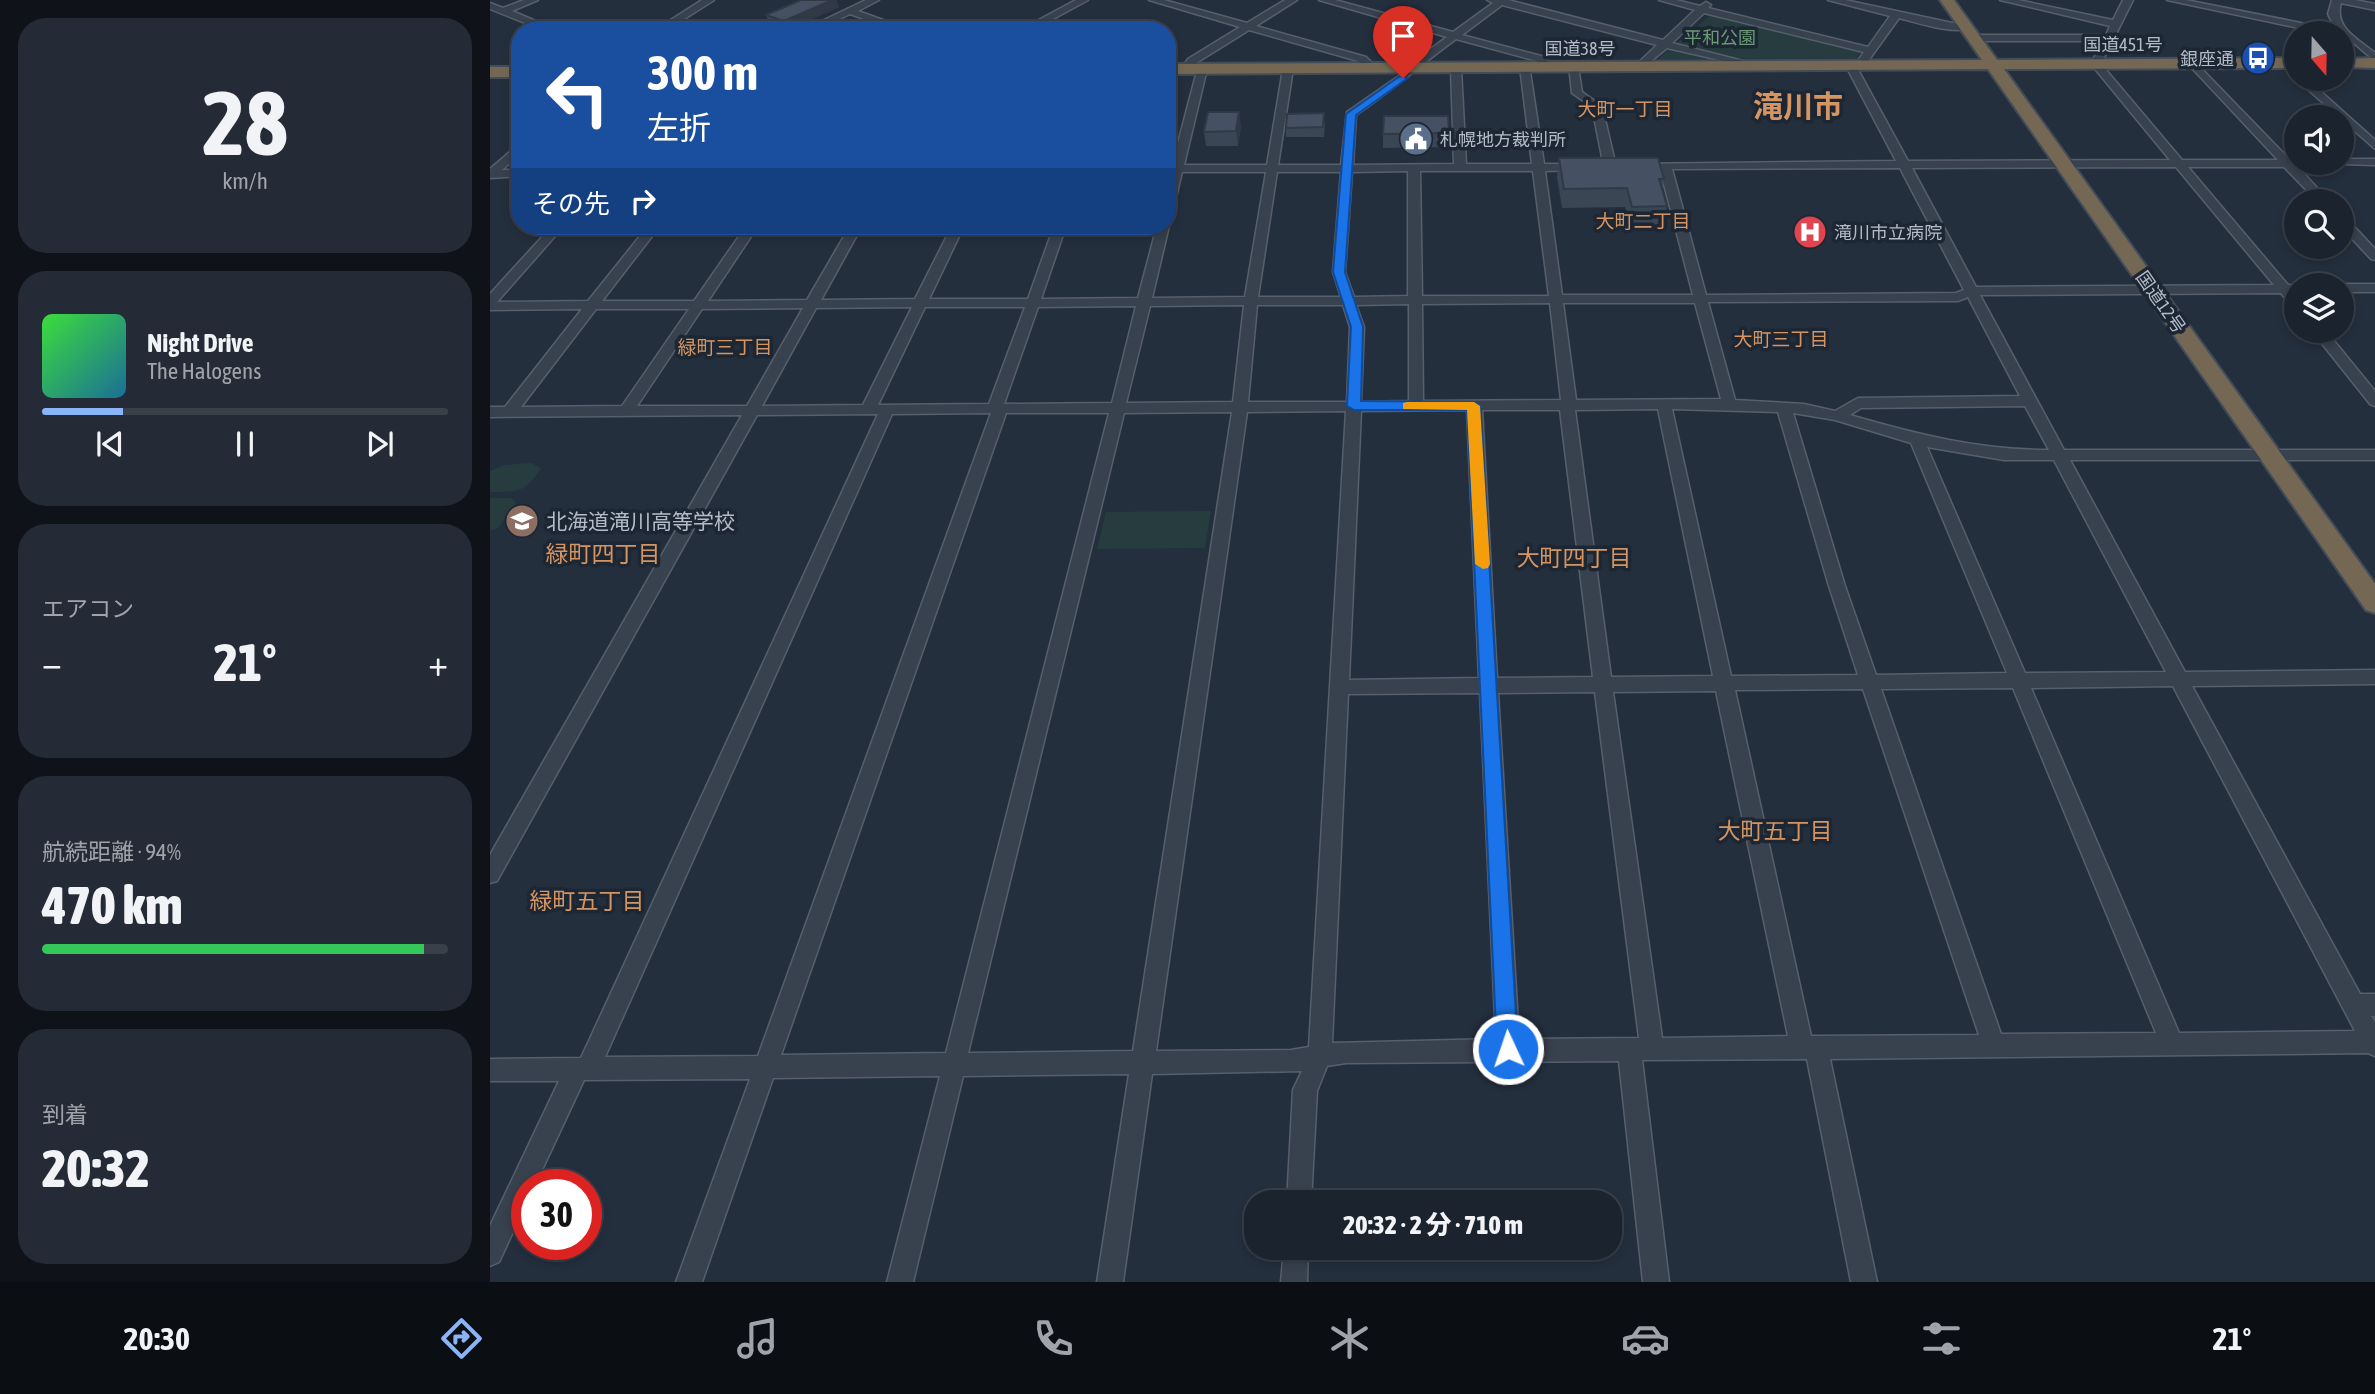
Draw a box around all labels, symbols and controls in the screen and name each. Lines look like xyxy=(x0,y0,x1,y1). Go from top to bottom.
pin xyxy=(1373,6,1433,78)
icon: arrive xyxy=(1384,17,1422,55)
north arrow xyxy=(2284,21,2354,91)
map controls xyxy=(2284,21,2354,343)
park label: 平和公園 xyxy=(1684,27,1756,48)
street label: 国道451号 xyxy=(2083,34,2163,55)
street label: 国道38号 xyxy=(1545,38,1615,59)
bus stop icon: 銀座通 xyxy=(2239,39,2277,77)
text: 300 m xyxy=(647,44,758,100)
place label: 銀座通 xyxy=(2180,48,2234,69)
icon: left xyxy=(532,49,623,140)
text: 28 xyxy=(202,70,288,174)
district label: 滝川市 xyxy=(1753,89,1843,123)
district label: 大町一丁目 xyxy=(1577,98,1673,120)
button: sound xyxy=(2284,105,2354,175)
text: 左折 xyxy=(647,109,711,146)
public building icon: 札幌地方裁判所 xyxy=(1397,120,1435,158)
place label: 札幌地方裁判所 xyxy=(1440,129,1566,150)
text: km/h xyxy=(222,168,268,194)
icon: right xyxy=(624,182,662,220)
text: その先 xyxy=(532,189,610,219)
button: search xyxy=(2284,189,2354,259)
district label: 大町二丁目 xyxy=(1595,210,1691,232)
hospital icon: 滝川市立病院 xyxy=(1791,213,1829,251)
place label: 滝川市立病院 xyxy=(1834,222,1942,243)
street label: 国道12号 xyxy=(2132,267,2190,337)
button: layers xyxy=(2284,273,2354,343)
text: Night Drive xyxy=(147,328,254,358)
district label: 大町三丁目 xyxy=(1733,328,1829,350)
district label: 緑町三丁目 xyxy=(677,336,773,358)
text: The Halogens xyxy=(147,358,261,384)
icon: previous xyxy=(91,425,129,463)
icon: pause xyxy=(226,425,264,463)
icon: next xyxy=(361,425,399,463)
school or university icon: 北海道滝川高等学校 xyxy=(503,502,541,540)
place label: 北海道滝川高等学校 xyxy=(546,509,735,533)
district label: 緑町四丁目 xyxy=(546,541,661,567)
district label: 大町四丁目 xyxy=(1517,545,1632,571)
text: エアコン xyxy=(42,596,134,622)
text: 21° xyxy=(213,632,277,692)
text: − xyxy=(42,641,62,684)
text: + xyxy=(428,641,448,684)
district label: 大町五丁目 xyxy=(1718,818,1833,844)
text: 航続距離 · 94% xyxy=(42,839,181,865)
text: 470 km xyxy=(42,875,183,935)
district label: 緑町五丁目 xyxy=(530,888,645,914)
position arrow xyxy=(1471,1012,1545,1086)
text: 到着 xyxy=(42,1102,88,1128)
text: 20:32 xyxy=(42,1138,150,1198)
speed limit sign: 30 xyxy=(511,1169,602,1260)
text: 20:32 · 2 分 · 710 m xyxy=(1343,1210,1523,1240)
icon: directions xyxy=(437,1314,486,1363)
icon: music xyxy=(733,1314,782,1363)
icon: phone xyxy=(1029,1314,1078,1363)
icon: climate xyxy=(1325,1314,1374,1363)
icon: car xyxy=(1621,1314,1670,1363)
icon: filters xyxy=(1917,1314,1966,1363)
text: 20:30 xyxy=(123,1320,190,1357)
text: 21° xyxy=(2213,1320,2251,1357)

